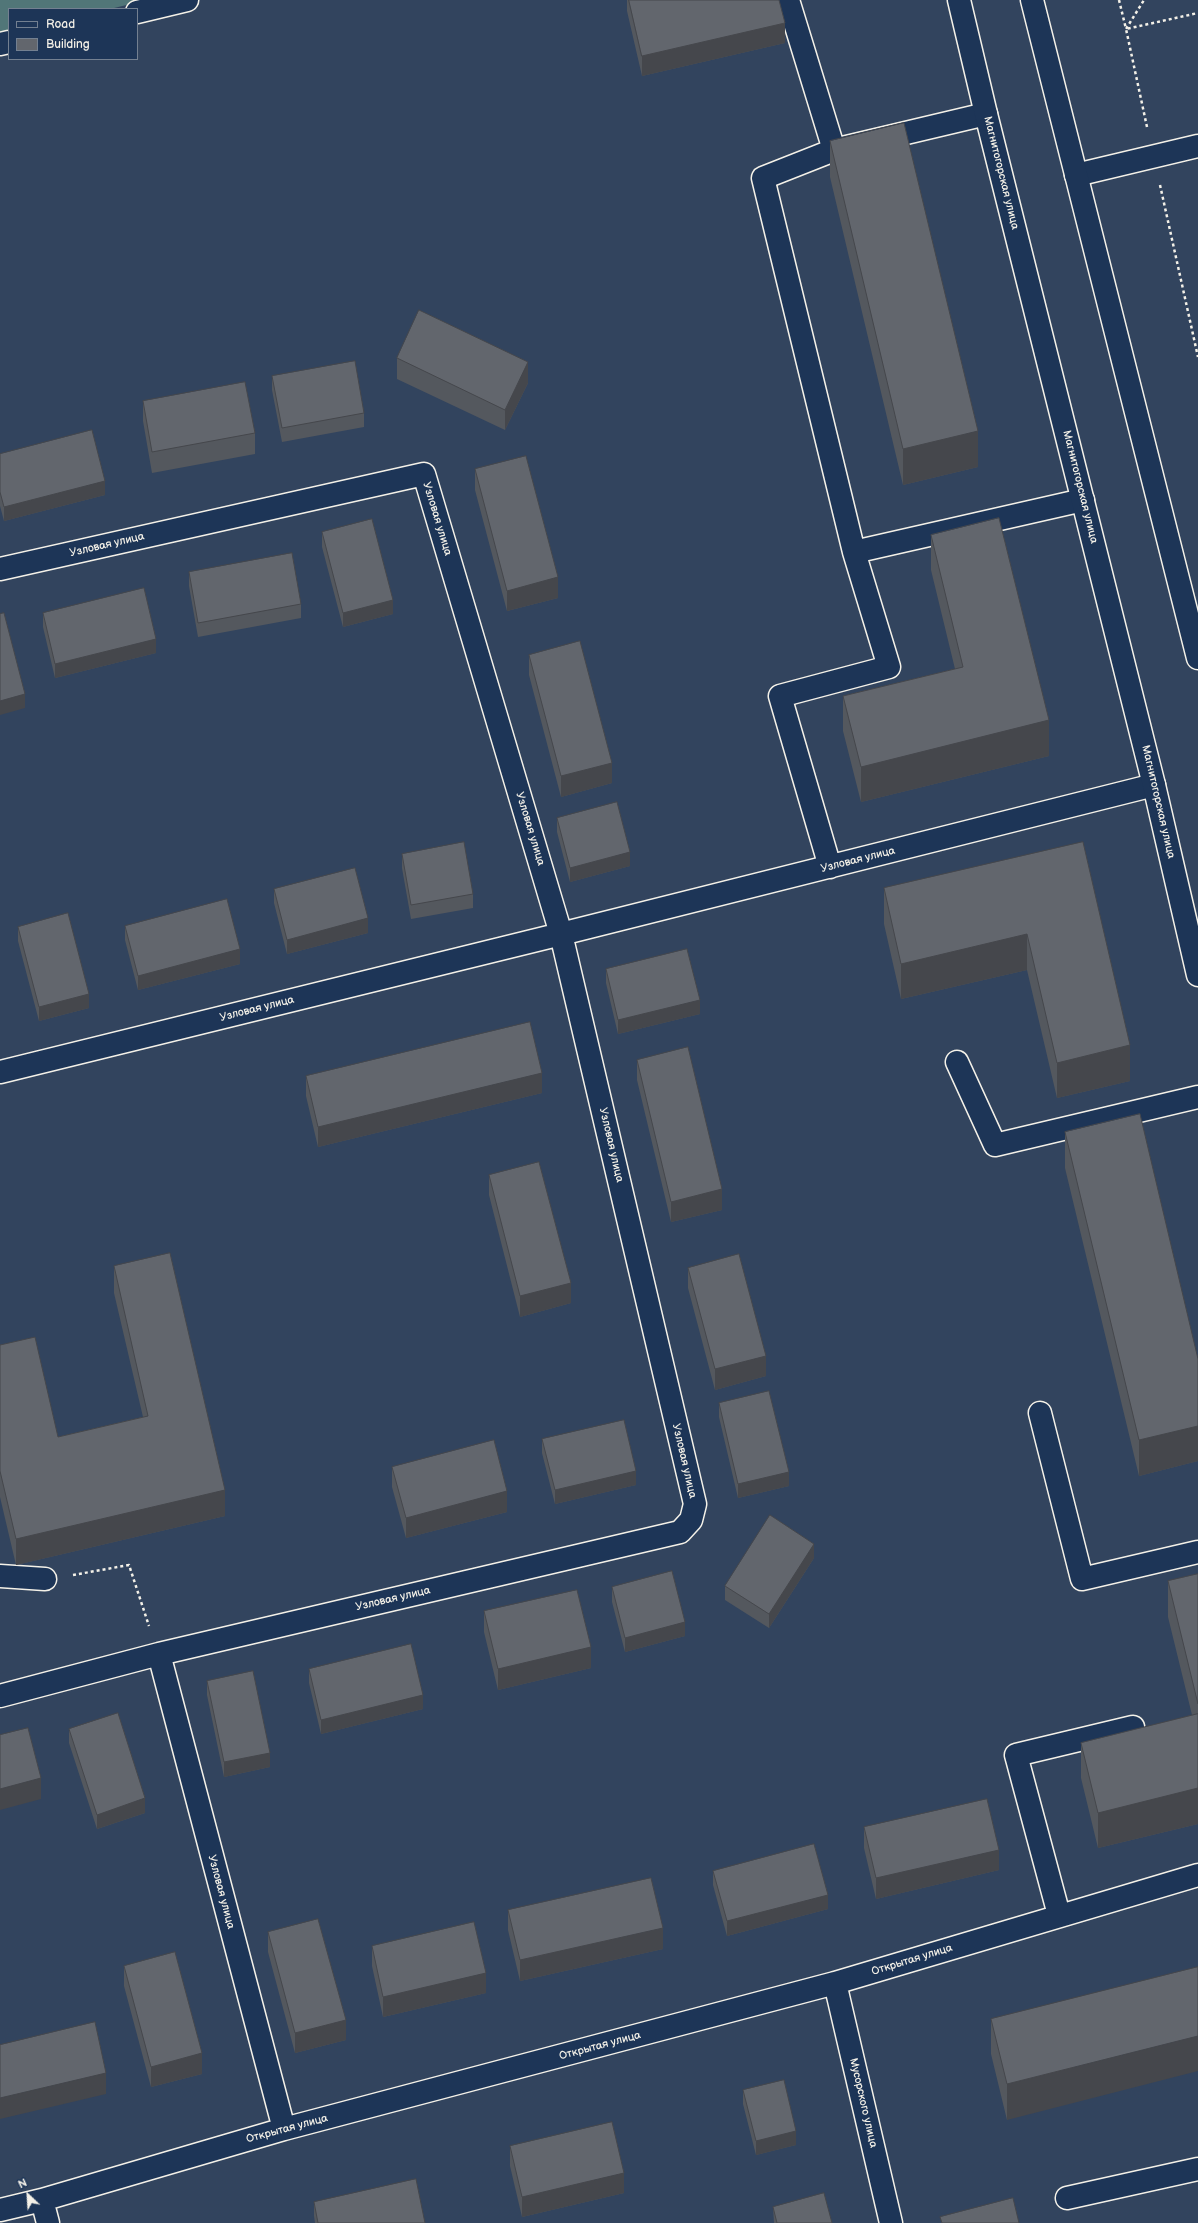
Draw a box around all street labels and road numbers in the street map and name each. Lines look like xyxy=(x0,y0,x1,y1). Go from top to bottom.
street label: Магнитогорская улица xyxy=(981,115,1021,231)
street label: Магнитогорская улица xyxy=(1060,429,1100,545)
street label: Узловая улица xyxy=(420,481,454,557)
street label: Узловая улица xyxy=(68,530,146,560)
street label: Магнитогорская улица xyxy=(1139,744,1177,860)
street label: Узловая улица xyxy=(513,791,547,867)
street label: Узловая улица xyxy=(819,844,897,876)
street label: Узловая улица xyxy=(218,993,296,1025)
street label: Узловая улица xyxy=(596,1106,626,1184)
street label: Узловая улица xyxy=(669,1422,699,1500)
street label: Узловая улица xyxy=(354,1584,432,1614)
street label: Узловая улица xyxy=(205,1853,237,1931)
street label: Открытая улица xyxy=(870,1941,954,1979)
street label: Открытая улица xyxy=(558,2029,642,2063)
street label: Мусорского улица xyxy=(846,2057,880,2149)
street label: Открытая улица xyxy=(245,2112,329,2146)

